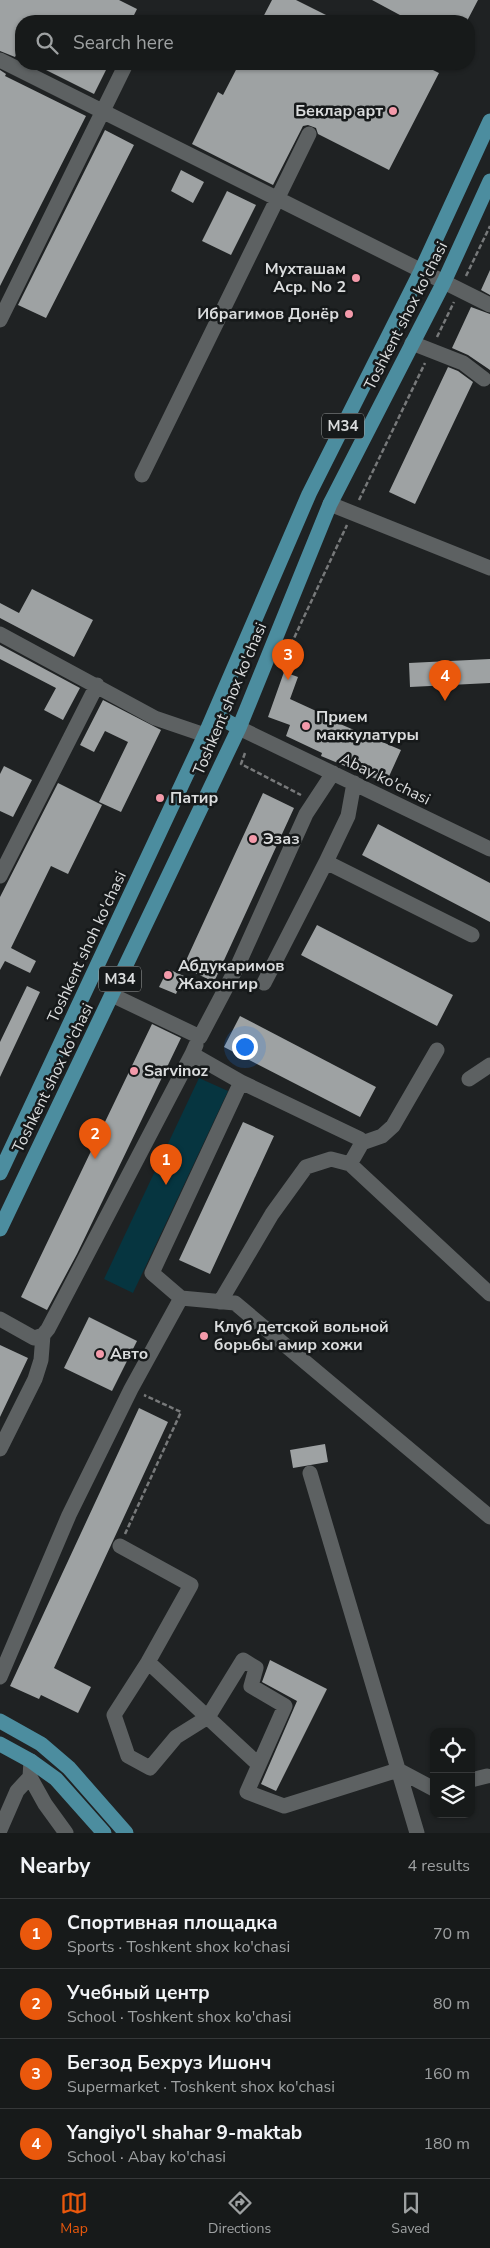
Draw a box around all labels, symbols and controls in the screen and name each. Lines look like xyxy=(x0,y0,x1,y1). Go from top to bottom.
search box xyxy=(15,15,475,70)
icon: search xyxy=(33,29,61,57)
text: Search here xyxy=(73,30,174,56)
place label: Беклар арт xyxy=(295,100,383,122)
marker: Беклар арт xyxy=(387,105,399,117)
street label: Toshkent shox ko'chasi xyxy=(359,238,453,394)
place label: Мухташам Аср. No 2 xyxy=(265,258,346,298)
marker: Мухташам Аср. No 2 xyxy=(350,272,362,284)
place label: Ибрагимов Донёр xyxy=(197,303,339,325)
marker: Ибрагимов Донёр xyxy=(343,308,355,320)
road number: M34 xyxy=(322,414,364,438)
street label: Toshkent shox ko'chasi xyxy=(188,619,272,779)
pin: 3 xyxy=(272,639,304,680)
pin: 4 xyxy=(429,660,461,701)
place label: Прием маккулатуры xyxy=(316,706,419,746)
marker: Прием маккулатуры xyxy=(300,720,312,732)
street label: Abay ko'chasi xyxy=(336,748,434,810)
place label: Патир xyxy=(170,787,218,809)
marker: Патир xyxy=(154,792,166,804)
place label: Эзаз xyxy=(263,828,299,850)
marker: Эзаз xyxy=(247,833,259,845)
street label: Toshkent shoh ko'chasi xyxy=(42,868,132,1026)
place label: Абдукаримов Жахонгир xyxy=(178,955,284,995)
road number: M34 xyxy=(99,966,141,992)
marker: Абдукаримов Жахонгир xyxy=(162,969,174,981)
street label: Toshkent shox ko'chasi xyxy=(7,1000,99,1156)
your location xyxy=(232,1034,258,1060)
place label: Sarvinoz xyxy=(144,1060,209,1082)
marker: Sarvinoz xyxy=(128,1065,140,1077)
pin: 2 xyxy=(79,1118,111,1159)
pin: 1 xyxy=(150,1144,182,1185)
place label: Клуб детской вольной борьбы амир хожи xyxy=(214,1316,389,1356)
marker: Клуб детской вольной борьбы амир хожи xyxy=(198,1330,210,1342)
place label: Авто xyxy=(110,1343,148,1365)
marker: Авто xyxy=(94,1348,106,1360)
map controls xyxy=(430,1728,475,1818)
button: locate xyxy=(430,1728,475,1773)
button: layers xyxy=(430,1773,475,1818)
text: Nearby xyxy=(20,1852,90,1880)
text: 4 results xyxy=(408,1855,470,1877)
text: Спортивная площадка xyxy=(67,1910,278,1936)
text: 1 xyxy=(31,1923,41,1945)
text: 70 m xyxy=(433,1923,470,1945)
text: Sports · Toshkent shox ko'chasi xyxy=(67,1936,290,1958)
text: Учебный центр xyxy=(67,1980,210,2006)
text: 2 xyxy=(31,1993,41,2015)
text: 80 m xyxy=(433,1993,470,2015)
text: School · Toshkent shox ko'chasi xyxy=(67,2006,292,2028)
text: Бегзод Бехруз Ишонч xyxy=(67,2050,271,2076)
text: 3 xyxy=(31,2063,41,2085)
text: 160 m xyxy=(423,2063,470,2085)
text: Supermarket · Toshkent shox ko'chasi xyxy=(67,2076,335,2098)
text: Yangiyo'l shahar 9-maktab xyxy=(67,2120,302,2146)
text: 4 xyxy=(31,2133,41,2155)
text: 180 m xyxy=(423,2133,470,2155)
text: School · Abay ko'chasi xyxy=(67,2146,226,2168)
tab: Map xyxy=(60,2189,88,2238)
tab: Directions xyxy=(208,2189,271,2238)
tab: Saved xyxy=(391,2189,430,2238)

